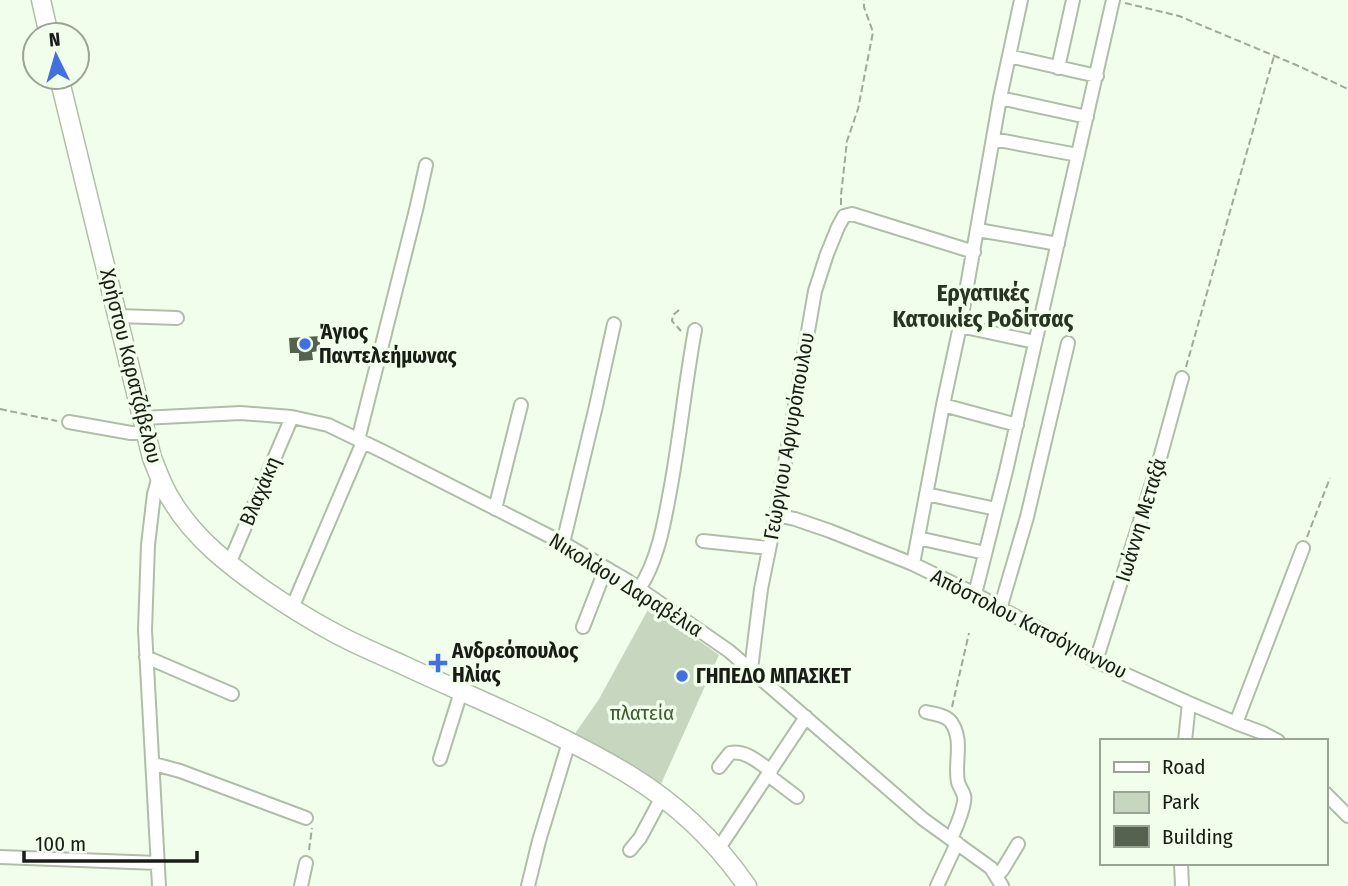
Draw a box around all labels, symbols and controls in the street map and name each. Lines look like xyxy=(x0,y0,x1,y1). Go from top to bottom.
north arrow xyxy=(21,21,91,91)
text: N xyxy=(48,28,61,52)
street label: Χρήστου Καρατζάβελου xyxy=(94,266,168,466)
district label: Εργατικές Κατοικίες Ροδίτσας xyxy=(893,279,1073,333)
place label: Άγιος Παντελεήμωνας xyxy=(319,319,458,369)
street label: Γεώργιου Αργυρόπουλου xyxy=(758,330,820,542)
marker: Άγιος Παντελεήμωνας xyxy=(297,336,313,352)
street label: Βλαχάκη xyxy=(234,453,286,529)
street label: Ιωάννη Μεταξά xyxy=(1110,455,1172,585)
street label: Νικολάου Δαραβέλια xyxy=(544,527,708,643)
street label: Απόστολου Κατσόγιαννου xyxy=(926,563,1132,685)
place label: Ανδρεόπουλος Ηλίας xyxy=(451,638,579,688)
marker: Ανδρεόπουλος Ηλίας xyxy=(430,655,446,671)
place label: ΓΗΠΕΔΟ ΜΠΑΣΚΕΤ xyxy=(696,663,852,689)
marker: ΓΗΠΕΔΟ ΜΠΑΣΚΕΤ xyxy=(674,668,690,684)
park label: πλατεία xyxy=(610,700,674,726)
legend xyxy=(1100,739,1327,865)
text: Road xyxy=(1162,754,1206,780)
text: Park xyxy=(1162,789,1200,815)
scale bar xyxy=(24,820,198,864)
text: Building xyxy=(1162,824,1233,850)
text: 100 m xyxy=(35,831,86,857)

